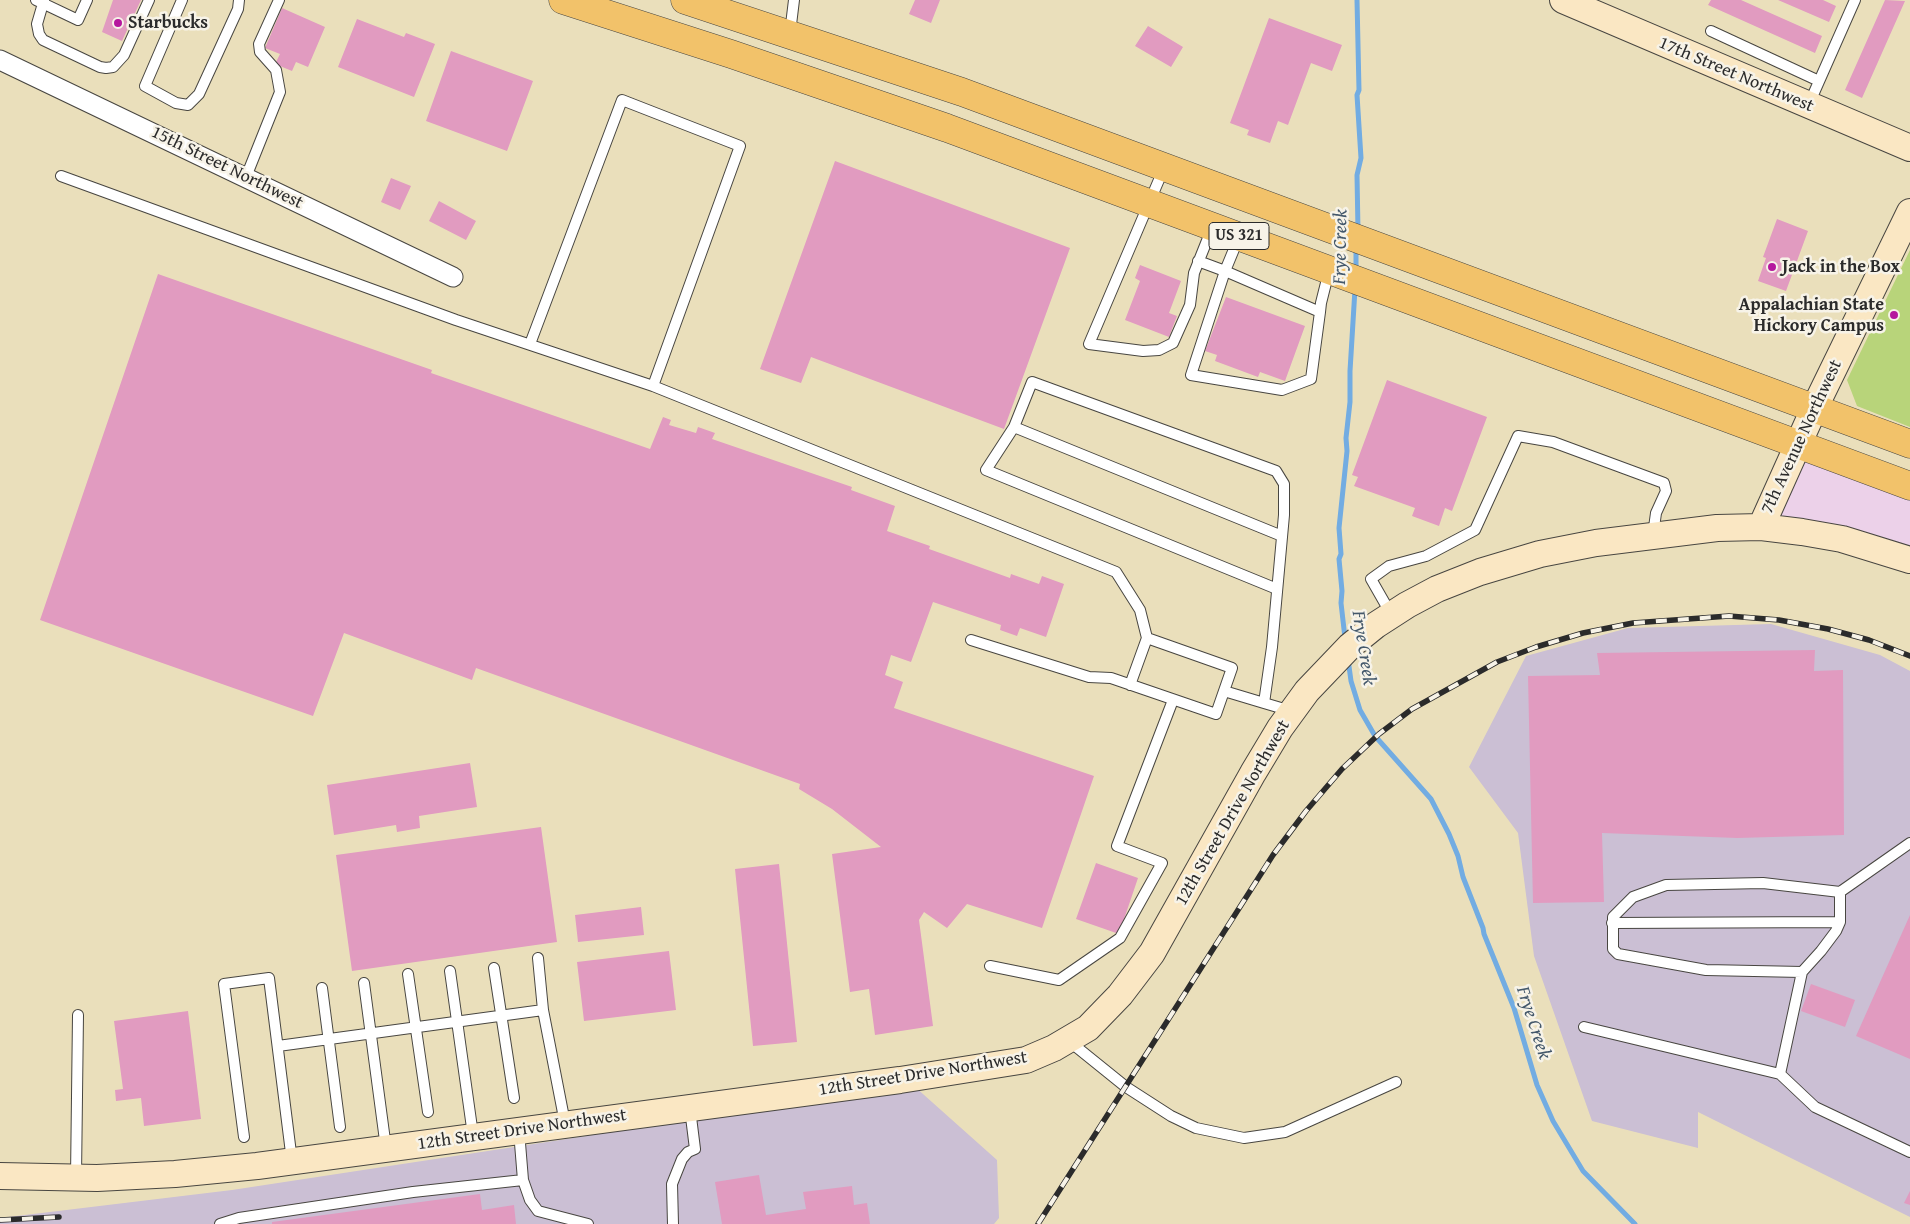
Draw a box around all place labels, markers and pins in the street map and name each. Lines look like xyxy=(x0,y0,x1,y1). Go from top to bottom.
place label: Starbucks xyxy=(128,12,208,34)
marker: Starbucks xyxy=(112,17,124,29)
place label: Jack in the Box xyxy=(1782,256,1900,278)
marker: Jack in the Box xyxy=(1766,261,1778,273)
place label: Appalachian State Hickory Campus xyxy=(1739,294,1884,336)
marker: Appalachian State Hickory Campus xyxy=(1888,309,1900,321)

